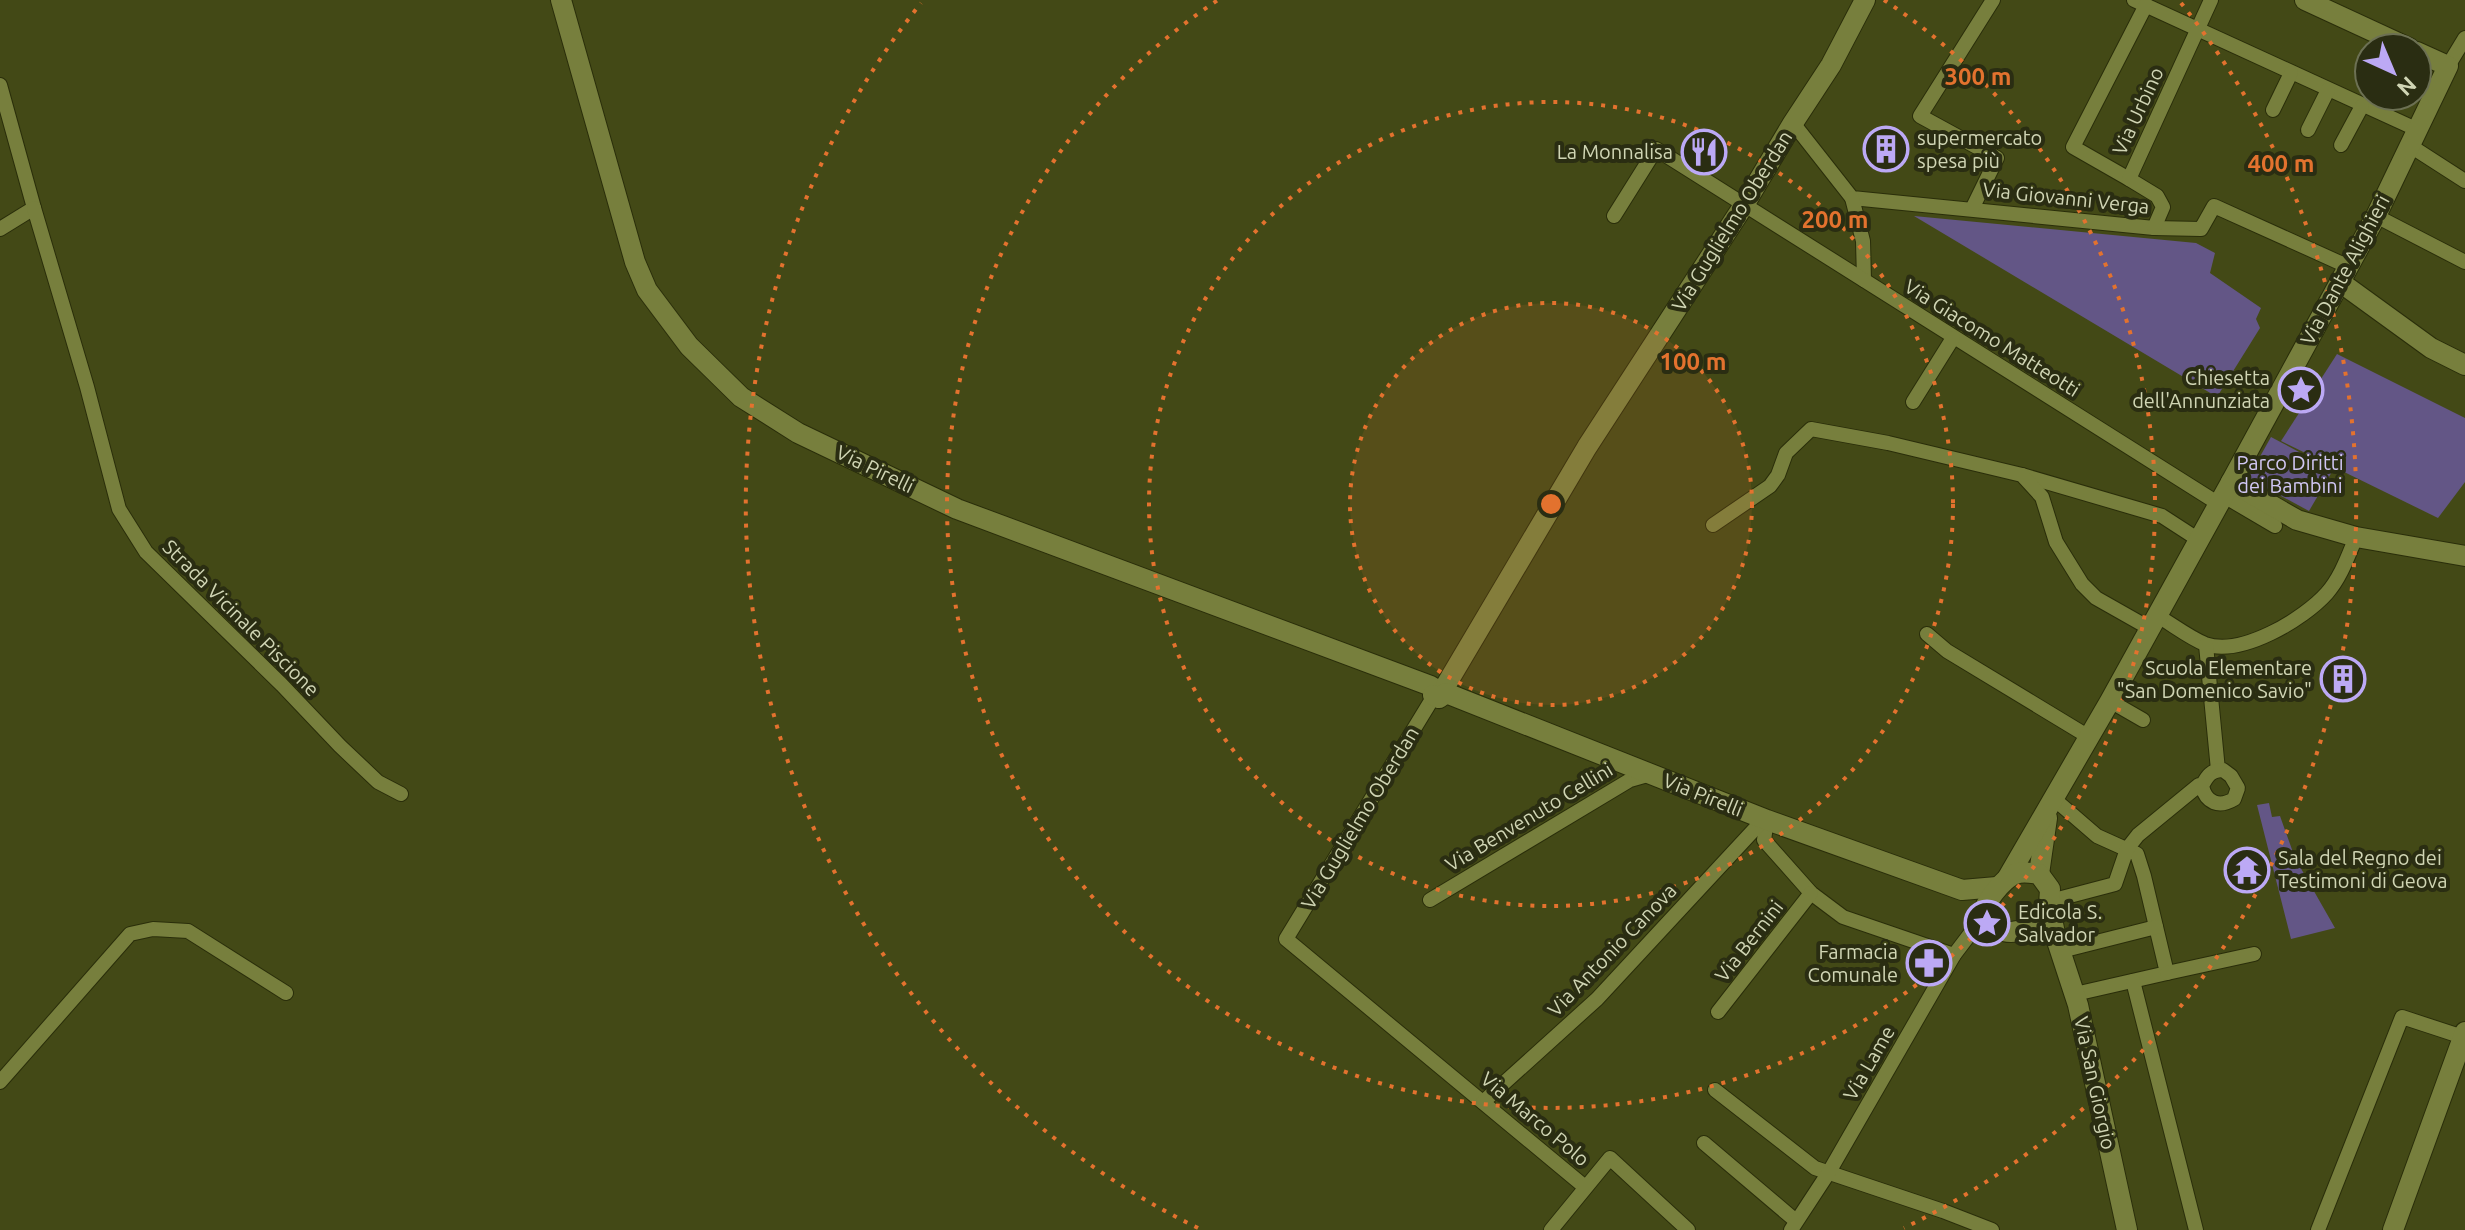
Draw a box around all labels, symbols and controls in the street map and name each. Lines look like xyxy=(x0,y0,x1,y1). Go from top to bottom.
north arrow xyxy=(2353,32,2433,112)
text: 300 m xyxy=(1945,63,2011,90)
street label: Via Urbino xyxy=(2107,63,2168,158)
text: N xyxy=(2393,72,2422,101)
building icon: supermercato spesa più xyxy=(1862,125,1910,173)
street label: Via Guglielmo Oberdan xyxy=(1667,126,1797,315)
place label: supermercato spesa più xyxy=(1917,126,2042,172)
restaurant icon: La Monnalisa xyxy=(1680,128,1728,176)
place label: La Monnalisa xyxy=(1557,140,1673,163)
text: 400 m xyxy=(2248,150,2314,177)
street label: Via Giovanni Verga xyxy=(1982,177,2151,218)
street label: Via Dante Alighieri xyxy=(2295,191,2394,349)
text: 200 m xyxy=(1802,206,1868,233)
street label: Via Giacomo Matteotti xyxy=(1900,274,2084,401)
text: 100 m xyxy=(1660,348,1726,375)
place label: Chiesetta dell'Annunziata xyxy=(2132,366,2270,412)
place icon: Chiesetta dell'Annunziata xyxy=(2277,366,2325,414)
street label: Via Pirelli xyxy=(833,440,918,497)
park label: Parco Diritti dei Bambini xyxy=(2236,451,2344,497)
centre of rings xyxy=(1537,490,1565,518)
street label: Strada Vicinale Piscione xyxy=(158,535,324,701)
building icon: Scuola Elementare "San Domenico Savio" xyxy=(2319,655,2367,703)
place label: Scuola Elementare "San Domenico Savio" xyxy=(2117,656,2312,702)
street label: Via Guglielmo Oberdan xyxy=(1296,723,1423,913)
street label: Via Benvenuto Cellini xyxy=(1441,758,1616,876)
street label: Via Pirelli xyxy=(1660,768,1746,821)
temple icon: Sala del Regno dei Testimoni di Geova xyxy=(2223,846,2271,894)
place label: Sala del Regno dei Testimoni di Geova xyxy=(2278,846,2448,892)
street label: Via Antonio Canova xyxy=(1543,879,1681,1021)
street label: Via Bernini xyxy=(1710,895,1788,986)
place icon: Edicola S. Salvador xyxy=(1963,899,2011,947)
place label: Edicola S. Salvador xyxy=(2018,900,2102,946)
pharmacy icon: Farmacia Comunale xyxy=(1905,939,1953,987)
place label: Farmacia Comunale xyxy=(1807,940,1898,986)
street label: Via San Giorgio xyxy=(2070,1014,2121,1151)
street label: Via Lame xyxy=(1838,1022,1899,1104)
street label: Via Marco Polo xyxy=(1477,1067,1594,1171)

